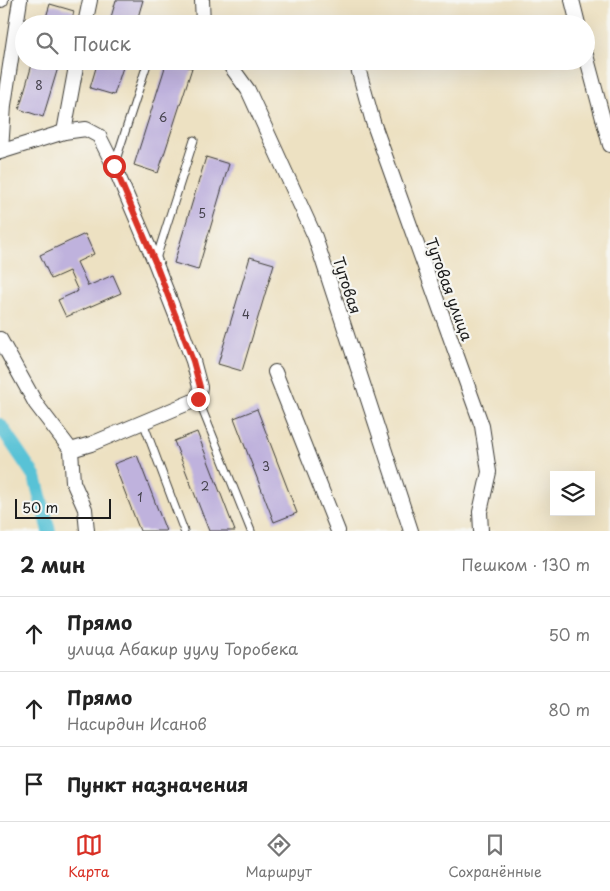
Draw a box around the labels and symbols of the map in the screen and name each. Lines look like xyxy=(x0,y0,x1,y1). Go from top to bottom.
house number: 8 xyxy=(35,76,43,94)
house number: 6 xyxy=(159,108,167,126)
route start xyxy=(103,155,126,178)
house number: 5 xyxy=(198,204,206,222)
street label: Тутовая улица xyxy=(421,234,480,344)
street label: Тутовая xyxy=(328,253,368,317)
house number: 4 xyxy=(242,305,250,323)
route end xyxy=(187,388,210,411)
house number: 3 xyxy=(262,457,270,475)
house number: 2 xyxy=(201,477,209,495)
house number: 1 xyxy=(137,488,143,506)
scale bar xyxy=(15,496,111,519)

